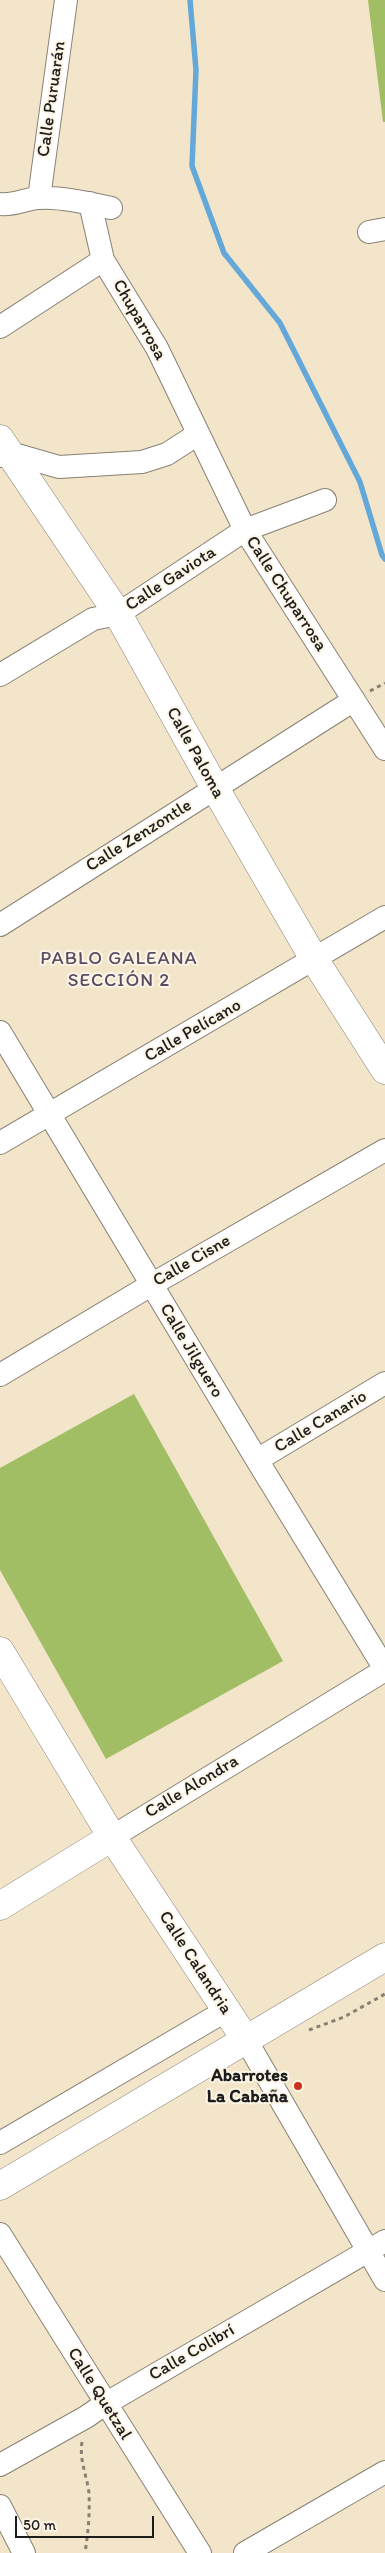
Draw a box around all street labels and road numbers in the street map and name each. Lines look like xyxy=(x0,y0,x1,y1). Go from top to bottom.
street label: Calle Puruarán xyxy=(33,40,71,158)
street label: Chuparrosa xyxy=(107,276,171,364)
street label: Calle Chuparrosa xyxy=(241,532,331,656)
street label: Calle Gaviota xyxy=(122,542,220,616)
street label: Calle Paloma xyxy=(161,704,229,802)
street label: Calle Zenzontle xyxy=(82,795,196,877)
street label: Calle Pelícano xyxy=(141,995,245,1067)
street label: Calle Cisne xyxy=(149,1230,235,1292)
street label: Calle Jilguero xyxy=(154,1300,228,1402)
street label: Calle Canario xyxy=(271,1386,371,1458)
street label: Calle Alondra xyxy=(141,1751,243,1823)
street label: Calle Calandria xyxy=(154,1907,236,2019)
street label: Calle Colibrí xyxy=(145,2320,239,2386)
street label: Calle Quetzal xyxy=(62,2344,136,2444)

